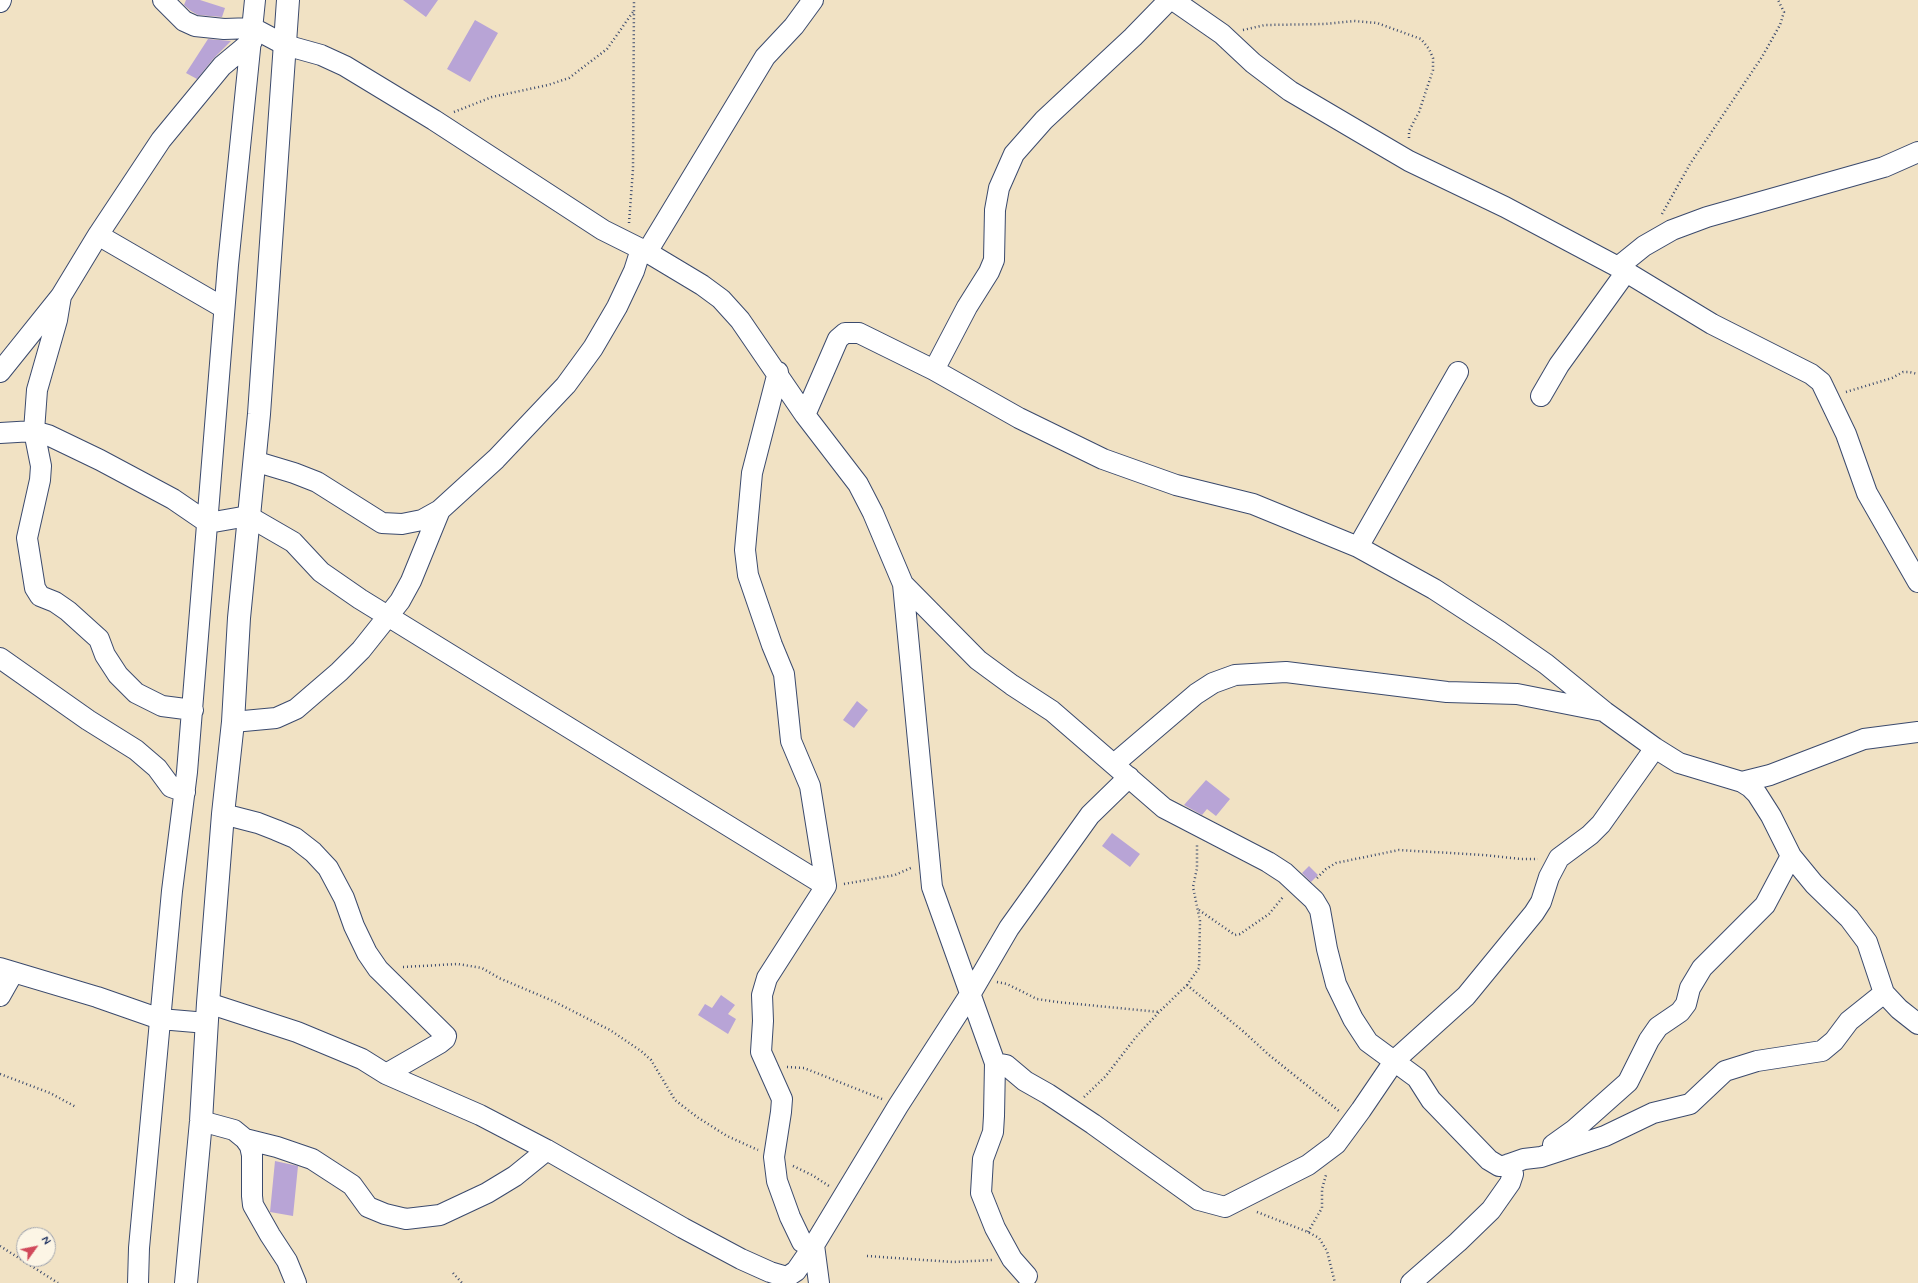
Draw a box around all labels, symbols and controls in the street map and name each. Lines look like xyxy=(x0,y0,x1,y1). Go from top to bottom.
north arrow xyxy=(16,1227,56,1267)
text: N xyxy=(37,1234,53,1248)

